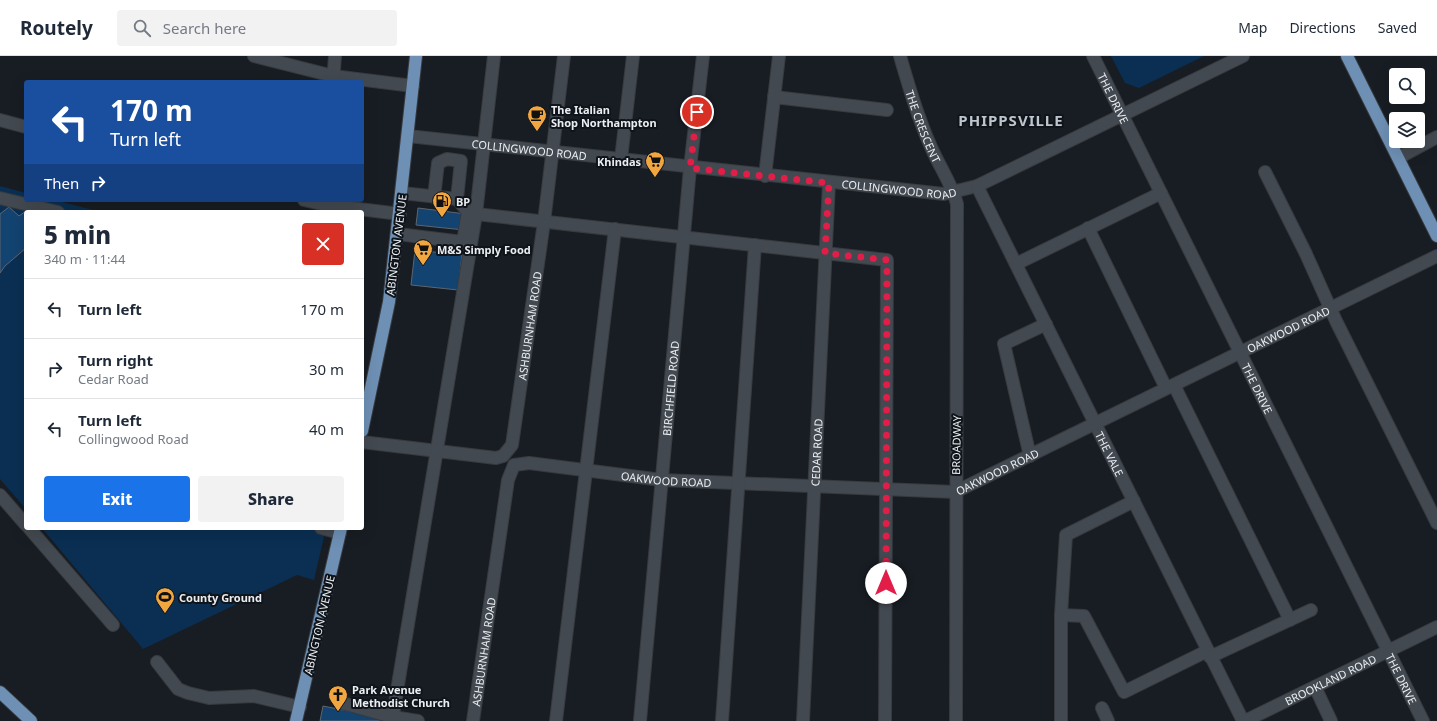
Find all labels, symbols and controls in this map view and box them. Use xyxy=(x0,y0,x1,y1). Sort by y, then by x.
search box xyxy=(117,10,397,46)
text: Routely xyxy=(20,15,93,41)
icon: search xyxy=(131,17,153,39)
text: Search here xyxy=(163,18,246,38)
text: Map xyxy=(1238,18,1267,37)
text: Directions xyxy=(1289,18,1356,37)
text: Saved xyxy=(1378,18,1417,37)
map controls xyxy=(1389,68,1425,148)
button: search xyxy=(1389,68,1425,104)
street label: THE DRIVE xyxy=(1095,70,1133,126)
street label: THE CRESCENT xyxy=(903,88,945,165)
text: 170 m xyxy=(110,91,193,129)
pin xyxy=(680,95,714,129)
icon: left xyxy=(44,96,96,148)
icon: arrive xyxy=(686,101,708,123)
place label: The Italian Shop Northampton xyxy=(551,102,657,130)
cafe icon: The Italian Shop Northampton xyxy=(526,104,548,132)
district label: PHIPPSVILLE xyxy=(958,110,1064,130)
button: layers xyxy=(1389,112,1425,148)
text: Turn left xyxy=(110,127,181,151)
street label: COLLINGWOOD ROAD xyxy=(471,135,588,163)
supermarket icon: Khindas xyxy=(644,150,666,178)
place label: Khindas xyxy=(597,154,641,169)
icon: right xyxy=(87,172,109,194)
text: Then xyxy=(44,173,79,193)
street label: COLLINGWOOD ROAD xyxy=(841,175,958,202)
fuel station icon: BP xyxy=(431,190,453,218)
street label: ABINGTON AVENUE xyxy=(382,194,410,296)
place label: BP xyxy=(456,194,470,209)
text: 5 min xyxy=(44,218,111,251)
button: close xyxy=(302,223,344,265)
supermarket icon: M&S Simply Food xyxy=(412,238,434,266)
place label: M&S Simply Food xyxy=(437,242,531,257)
text: 340 m · 11:44 xyxy=(44,250,125,268)
street label: ASHBURNHAM ROAD xyxy=(514,270,544,381)
icon: left xyxy=(44,298,66,320)
text: Turn left xyxy=(78,299,142,319)
text: 170 m xyxy=(300,299,344,319)
street label: OAKWOOD ROAD xyxy=(1244,302,1332,356)
street label: BIRCHFIELD ROAD xyxy=(658,340,682,437)
text: Turn right xyxy=(78,350,153,370)
icon: right xyxy=(44,358,66,380)
text: 30 m xyxy=(309,359,344,379)
street label: THE DRIVE xyxy=(1239,361,1277,416)
text: Cedar Road xyxy=(78,370,149,388)
text: Turn left xyxy=(78,410,142,430)
street label: BROADWAY xyxy=(948,414,964,475)
icon: left xyxy=(44,418,66,440)
street label: CEDAR ROAD xyxy=(807,418,825,487)
text: 40 m xyxy=(309,419,344,439)
street label: THE VALE xyxy=(1093,429,1128,479)
text: Collingwood Road xyxy=(78,430,189,448)
street label: OAKWOOD ROAD xyxy=(953,445,1041,498)
street label: OAKWOOD ROAD xyxy=(620,467,712,490)
button: Exit xyxy=(44,476,190,522)
button: Share xyxy=(198,476,344,522)
position arrow xyxy=(865,562,907,604)
street label: ABINGTON AVENUE xyxy=(300,574,338,676)
sports icon: County Ground xyxy=(154,586,176,614)
place label: County Ground xyxy=(179,590,262,605)
street label: ASHBURNHAM ROAD xyxy=(468,596,498,707)
street label: BROOKLAND ROAD xyxy=(1282,650,1379,708)
street label: THE DRIVE xyxy=(1383,651,1421,706)
place label: Park Avenue Methodist Church xyxy=(352,682,450,710)
church icon: Park Avenue Methodist Church xyxy=(327,684,349,712)

